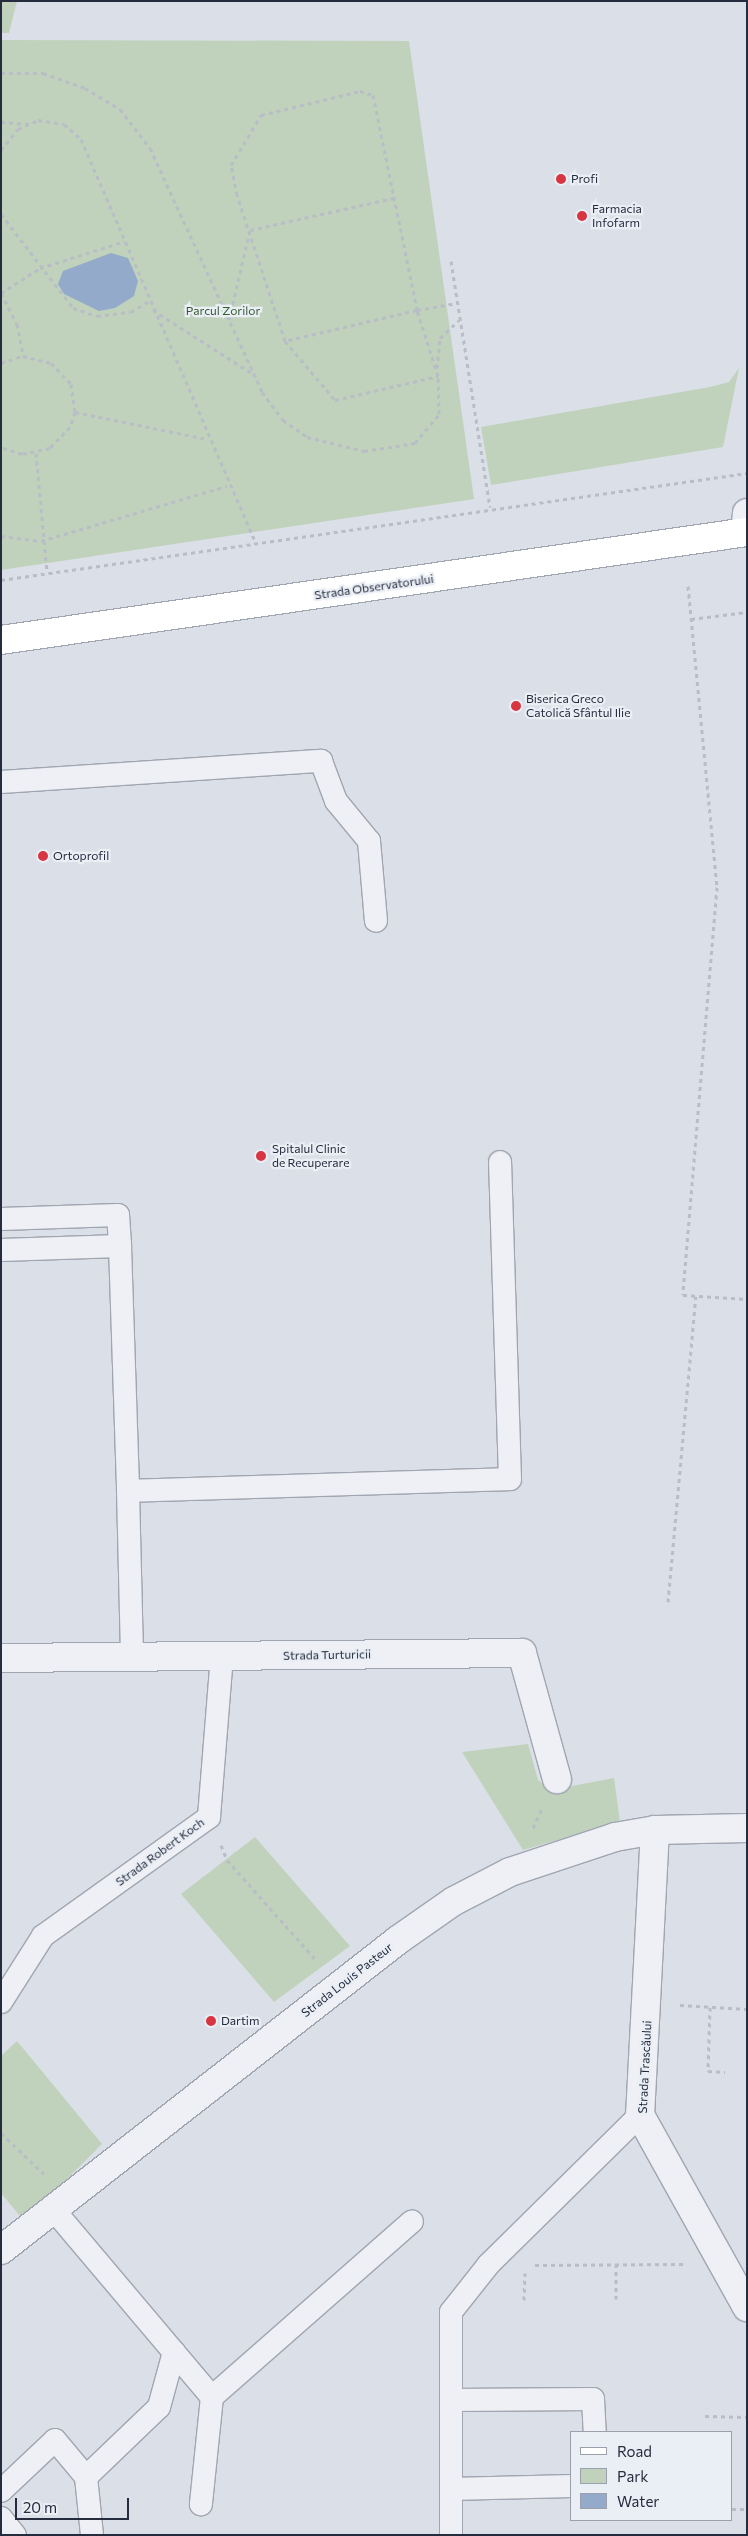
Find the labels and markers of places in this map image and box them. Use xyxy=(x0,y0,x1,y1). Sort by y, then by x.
place label: Profi xyxy=(571,172,598,186)
marker: Profi xyxy=(555,173,567,185)
place label: Farmacia Infofarm xyxy=(592,202,642,230)
marker: Farmacia Infofarm xyxy=(576,210,588,222)
place label: Biserica Greco Catolică Sfântul Ilie xyxy=(526,692,631,720)
marker: Biserica Greco Catolică Sfântul Ilie xyxy=(510,700,522,712)
place label: Ortoprofil xyxy=(53,849,109,863)
marker: Ortoprofil xyxy=(37,850,49,862)
place label: Spitalul Clinic de Recuperare xyxy=(272,1142,349,1170)
marker: Spitalul Clinic de Recuperare xyxy=(254,1149,268,1163)
place label: Dartim xyxy=(221,2014,259,2028)
marker: Dartim xyxy=(205,2015,217,2027)

